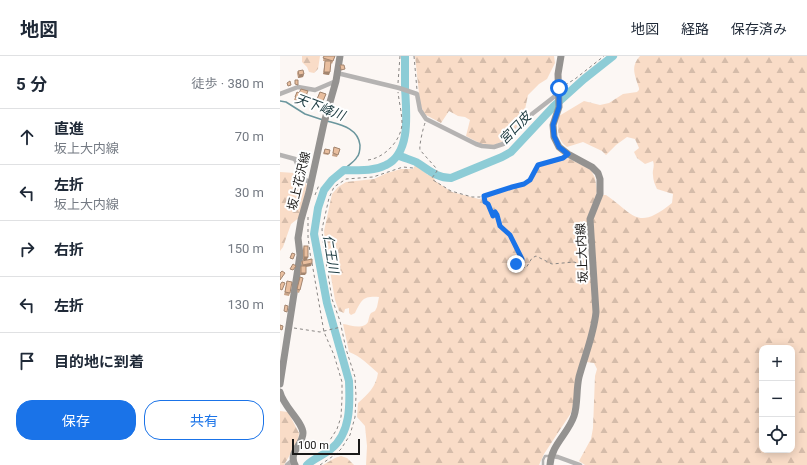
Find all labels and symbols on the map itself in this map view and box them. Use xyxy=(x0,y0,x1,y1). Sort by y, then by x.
route start xyxy=(550,79,568,97)
water label: 天下峰川 xyxy=(293,91,349,124)
water label: 宮口皮 xyxy=(496,107,535,147)
street label: 坂上花沢線 xyxy=(285,150,313,212)
street label: 坂上大内線 xyxy=(573,223,591,283)
water label: 仁王川 xyxy=(321,234,342,276)
route end xyxy=(507,255,525,273)
scale bar xyxy=(292,437,360,456)

